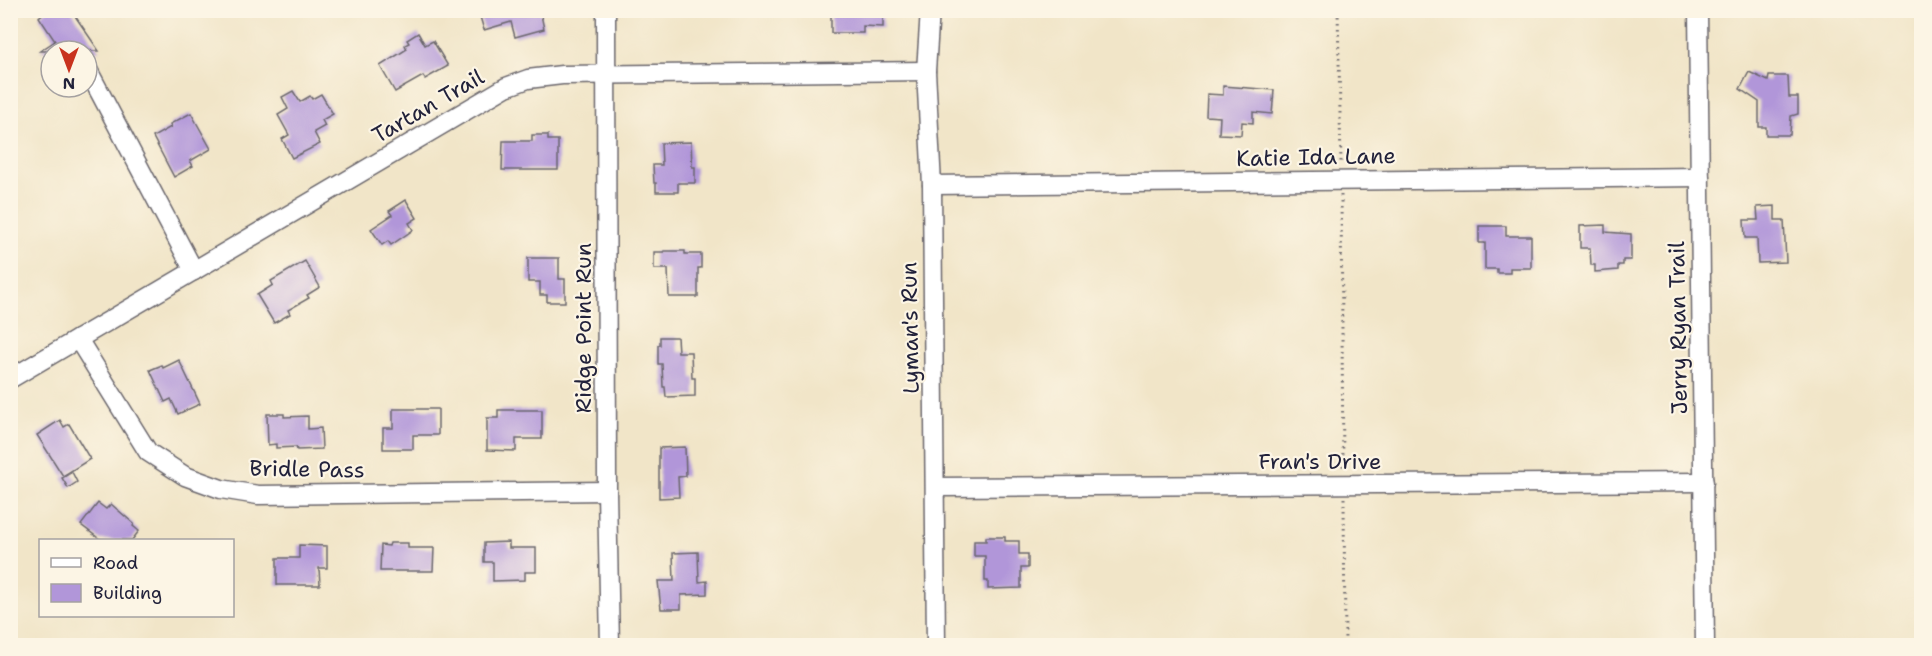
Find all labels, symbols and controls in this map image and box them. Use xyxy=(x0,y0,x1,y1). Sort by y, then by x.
north arrow xyxy=(39,39,99,99)
street label: Tartan Trail xyxy=(367,62,490,150)
text: N xyxy=(63,73,75,94)
street label: Katie Ida Lane xyxy=(1236,141,1396,173)
street label: Jerry Ryan Trail xyxy=(1662,241,1694,415)
street label: Ridge Point Run xyxy=(569,243,598,413)
street label: Lyman's Run xyxy=(894,262,926,394)
street label: Fran's Drive xyxy=(1259,447,1381,476)
street label: Bridle Pass xyxy=(249,453,365,485)
legend xyxy=(39,539,234,617)
text: Road xyxy=(93,551,138,575)
text: Building xyxy=(93,581,162,605)

